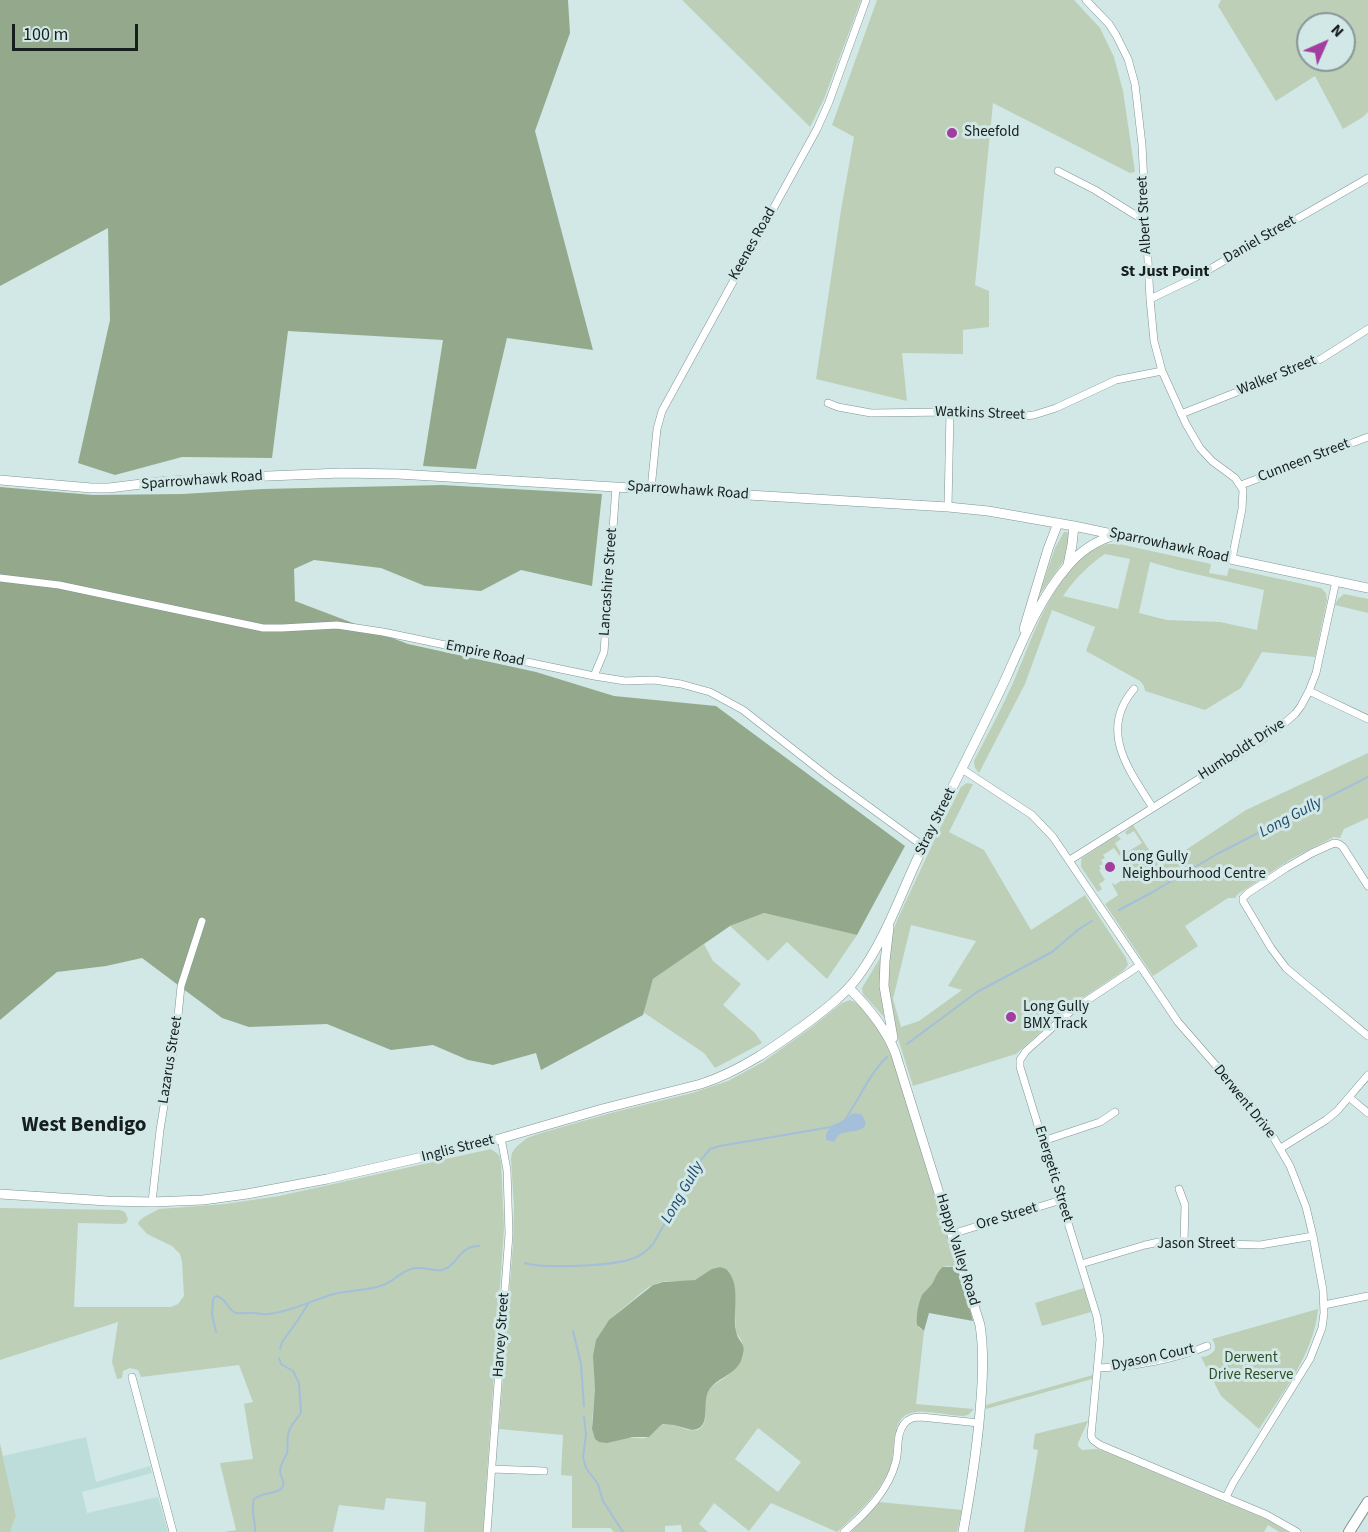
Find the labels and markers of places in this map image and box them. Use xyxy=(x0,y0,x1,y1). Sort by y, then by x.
place label: Sheefold xyxy=(964,124,1020,142)
marker: Sheefold xyxy=(945,126,959,140)
place label: Long Gully Neighbourhood Centre xyxy=(1122,849,1266,884)
marker: Long Gully Neighbourhood Centre xyxy=(1103,860,1117,874)
place label: Long Gully BMX Track xyxy=(1023,999,1089,1034)
marker: Long Gully BMX Track xyxy=(1004,1010,1018,1024)

